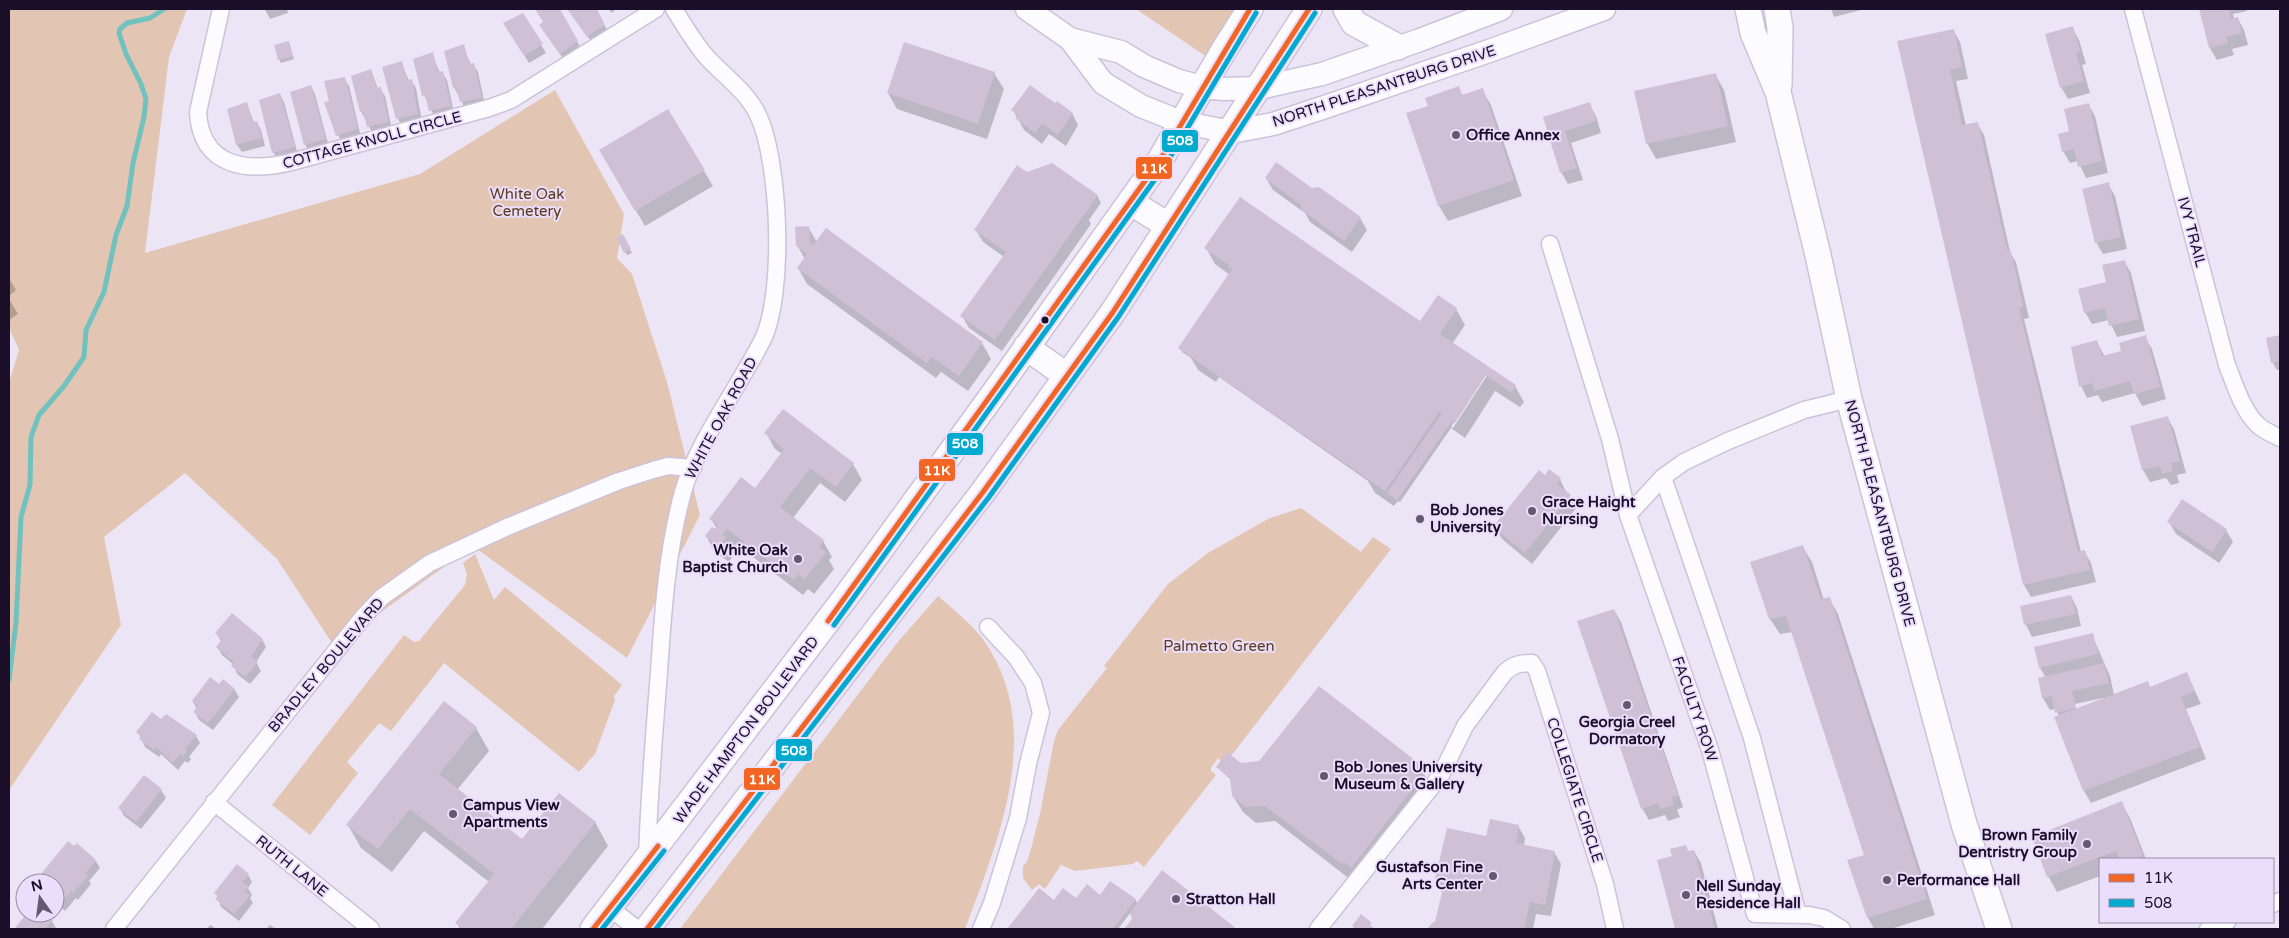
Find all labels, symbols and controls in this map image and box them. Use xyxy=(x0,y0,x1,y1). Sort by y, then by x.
street label: NORTH PLEASANTBURG DRIVE xyxy=(1270,41,1498,131)
street label: COTTAGE KNOLL CIRCLE xyxy=(281,107,463,173)
place label: Office Annex xyxy=(1466,126,1560,144)
line badge: 508 xyxy=(1161,129,1199,153)
marker: Office Annex xyxy=(1450,129,1462,141)
text: 508 xyxy=(1167,132,1193,149)
line badge: 11K xyxy=(1135,156,1173,180)
text: 11K xyxy=(1141,160,1168,177)
park label: White Oak Cemetery xyxy=(490,185,564,220)
street label: IVY TRAIL xyxy=(2174,195,2210,270)
unlabelled marker xyxy=(1040,315,1050,325)
street label: WHITE OAK ROAD xyxy=(681,354,761,482)
street label: NORTH PLEASANTBURG DRIVE xyxy=(1841,398,1919,628)
line badge: 508 xyxy=(946,432,984,456)
text: 508 xyxy=(952,435,978,452)
line badge: 11K xyxy=(918,458,956,482)
text: 11K xyxy=(924,462,951,479)
place label: Grace Haight Nursing xyxy=(1542,493,1636,529)
place label: Bob Jones University xyxy=(1430,501,1504,537)
marker: Grace Haight Nursing xyxy=(1526,505,1538,517)
marker: Bob Jones University xyxy=(1414,513,1426,525)
place label: White Oak Baptist Church xyxy=(682,541,788,577)
marker: White Oak Baptist Church xyxy=(792,553,804,565)
street label: BRADLEY BOULEVARD xyxy=(264,594,388,736)
street label: WADE HAMPTON BOULEVARD xyxy=(670,633,822,827)
park label: Palmetto Green xyxy=(1163,637,1275,655)
street label: FACULTY ROW xyxy=(1669,654,1721,764)
marker: Georgia Creel Dormatory xyxy=(1621,699,1633,711)
place label: Georgia Creel Dormatory xyxy=(1579,713,1675,749)
street label: COLLEGIATE CIRCLE xyxy=(1543,715,1607,865)
line badge: 508 xyxy=(775,738,813,762)
text: 508 xyxy=(781,742,807,759)
place label: Bob Jones University Museum & Gallery xyxy=(1334,758,1482,794)
line badge: 11K xyxy=(743,767,781,791)
marker: Bob Jones University Museum & Gallery xyxy=(1318,770,1330,782)
text: 11K xyxy=(749,771,776,788)
place label: Campus View Apartments xyxy=(463,796,560,832)
marker: Campus View Apartments xyxy=(447,808,459,820)
place label: Brown Family Dentristry Group xyxy=(1958,826,2078,862)
street label: RUTH LANE xyxy=(252,831,332,901)
marker: Brown Family Dentristry Group xyxy=(2081,838,2093,850)
place label: Gustafson Fine Arts Center xyxy=(1376,858,1484,893)
legend xyxy=(2099,858,2274,923)
text: 11K xyxy=(2144,869,2173,887)
marker: Gustafson Fine Arts Center xyxy=(1487,870,1499,882)
place label: Performance Hall xyxy=(1897,871,2020,889)
north arrow xyxy=(15,873,65,923)
marker: Performance Hall xyxy=(1881,874,1893,886)
text: N xyxy=(29,876,44,895)
place label: Nell Sunday Residence Hall xyxy=(1696,877,1801,912)
marker: Nell Sunday Residence Hall xyxy=(1680,889,1692,901)
place label: Stratton Hall xyxy=(1186,890,1275,908)
marker: Stratton Hall xyxy=(1170,893,1182,905)
text: 508 xyxy=(2144,894,2172,912)

